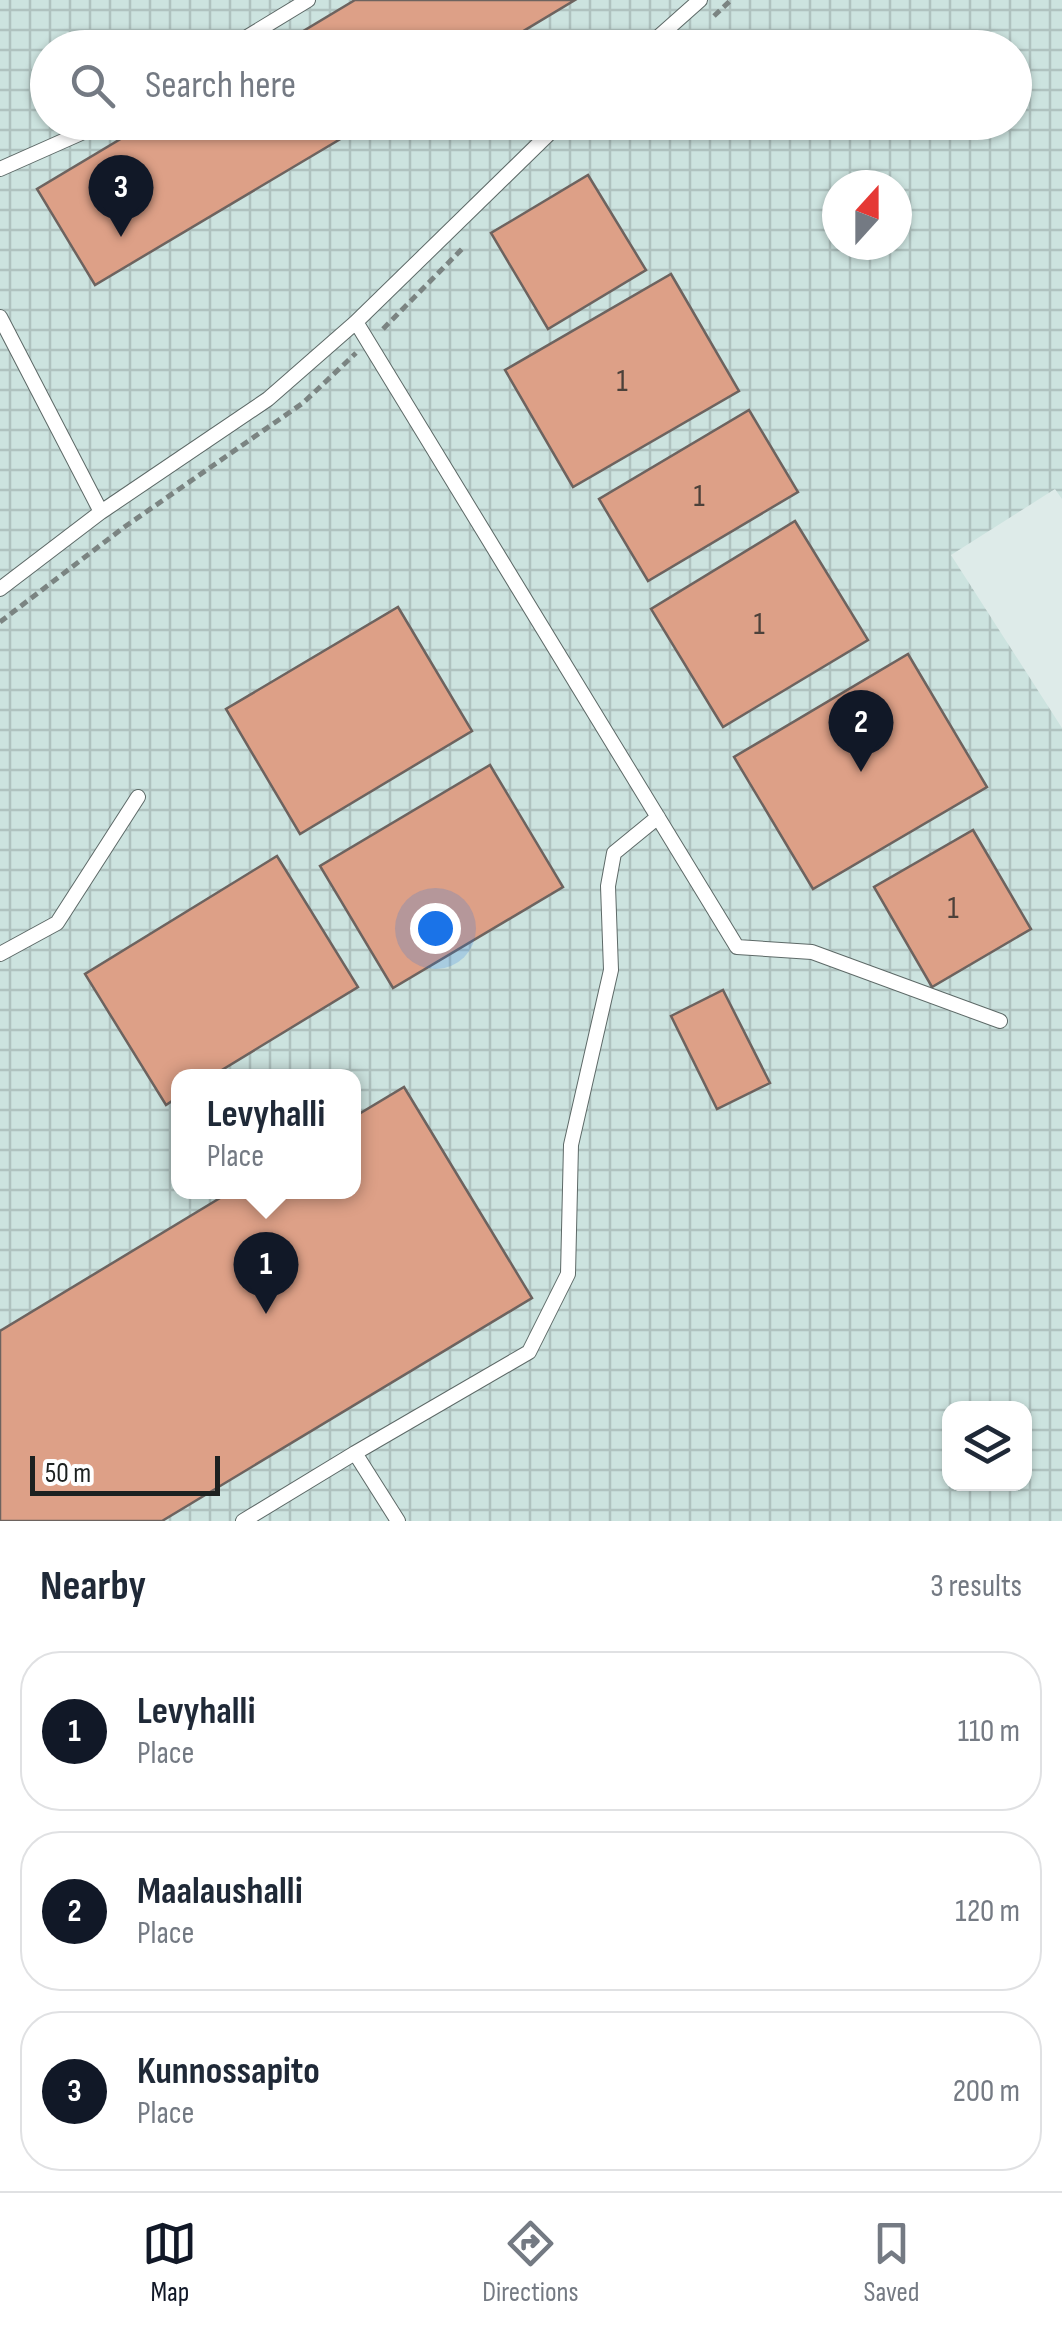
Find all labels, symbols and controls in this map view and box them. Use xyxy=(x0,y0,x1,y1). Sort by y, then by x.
search box xyxy=(30,30,1032,140)
icon: search xyxy=(65,58,120,113)
text: Search here xyxy=(145,63,296,108)
pin: 3 xyxy=(88,154,154,237)
north arrow xyxy=(822,170,912,260)
house number: 1 xyxy=(616,362,628,401)
house number: 1 xyxy=(693,477,705,516)
house number: 1 xyxy=(753,605,765,644)
pin: 2 xyxy=(828,690,894,772)
house number: 1 xyxy=(947,889,959,928)
your location xyxy=(410,903,461,954)
popup xyxy=(171,1069,361,1199)
text: Levyhalli xyxy=(207,1092,325,1137)
text: Place xyxy=(207,1137,264,1176)
pin: 1 xyxy=(234,1232,298,1314)
map controls xyxy=(942,1401,1032,1491)
button: layers xyxy=(942,1401,1032,1491)
scale bar xyxy=(30,1451,220,1496)
text: 50 m xyxy=(45,1457,91,1490)
text: Nearby xyxy=(40,1561,146,1612)
text: 3 results xyxy=(930,1567,1022,1606)
text: Levyhalli xyxy=(137,1689,256,1734)
text: 1 xyxy=(68,1712,81,1751)
text: 110 m xyxy=(958,1712,1020,1751)
text: Place xyxy=(137,1734,194,1773)
text: Maalaushalli xyxy=(137,1869,303,1914)
text: 2 xyxy=(67,1892,82,1931)
text: 120 m xyxy=(955,1892,1020,1931)
text: Place xyxy=(137,1914,194,1953)
text: Kunnossapito xyxy=(137,2049,320,2094)
text: 3 xyxy=(67,2072,82,2111)
text: 200 m xyxy=(953,2072,1020,2111)
text: Place xyxy=(137,2094,194,2133)
tab: Map xyxy=(142,2216,197,2309)
tab: Directions xyxy=(482,2216,579,2309)
tab: Saved xyxy=(863,2216,920,2309)

